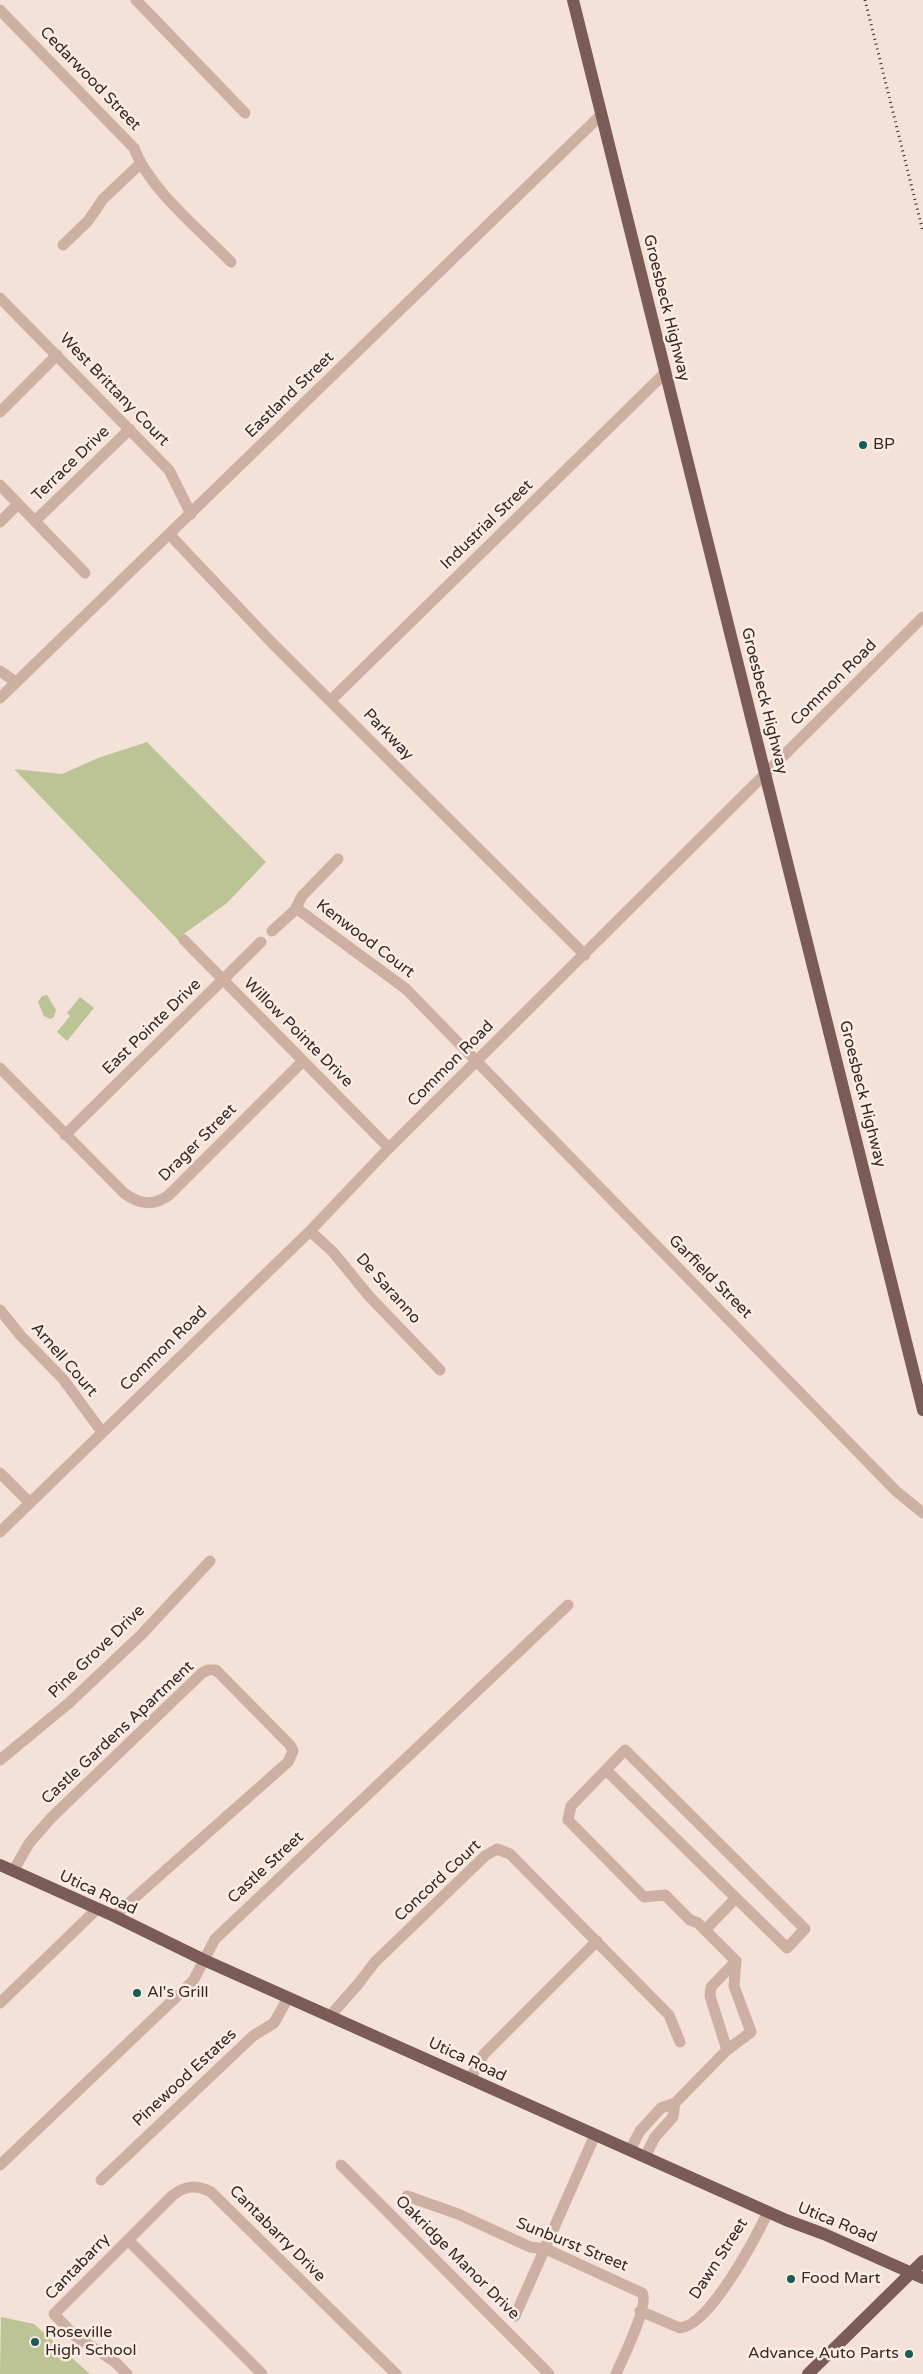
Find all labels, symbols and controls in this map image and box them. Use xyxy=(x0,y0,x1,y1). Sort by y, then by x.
street label: Cedarwood Street xyxy=(35,23,145,135)
street label: Groesbeck Highway xyxy=(638,233,694,383)
street label: West Brittany Court xyxy=(55,330,173,450)
street label: Eastland Street xyxy=(242,348,338,442)
street label: Terrace Drive xyxy=(28,422,114,506)
place label: BP xyxy=(873,435,895,455)
marker: BP xyxy=(857,439,869,451)
street label: Industrial Street xyxy=(437,476,537,574)
street label: Groesbeck Highway xyxy=(736,626,792,776)
street label: Common Road xyxy=(787,636,881,730)
street label: Parkway xyxy=(359,705,417,765)
street label: Kenwood Court xyxy=(312,896,418,982)
street label: Willow Pointe Drive xyxy=(239,974,357,1092)
street label: East Pointe Drive xyxy=(99,975,205,1079)
street label: Common Road xyxy=(404,1017,498,1111)
street label: Groesbeck Highway xyxy=(834,1019,890,1169)
street label: Drager Street xyxy=(155,1100,241,1186)
street label: Garfield Street xyxy=(664,1231,756,1323)
street label: De Saranno xyxy=(351,1250,425,1328)
street label: Common Road xyxy=(116,1303,212,1395)
street label: Arnell Court xyxy=(27,1319,101,1401)
street label: Pine Grove Drive xyxy=(45,1601,149,1703)
street label: Castle Gardens Apartment xyxy=(38,1657,198,1809)
street label: Castle Street xyxy=(224,1828,308,1908)
street label: Concord Court xyxy=(391,1836,485,1926)
street label: Utica Road xyxy=(56,1867,140,1919)
place label: Al's Grill xyxy=(147,1983,208,2003)
marker: Al's Grill xyxy=(131,1987,143,1999)
street label: Pinewood Estates xyxy=(129,2025,241,2131)
street label: Utica Road xyxy=(425,2034,509,2086)
street label: Cantabarry Drive xyxy=(225,2182,329,2286)
street label: Oakridge Manor Drive xyxy=(391,2192,523,2324)
street label: Utica Road xyxy=(794,2198,880,2248)
street label: Sunburst Street xyxy=(513,2214,631,2276)
street label: Dawn Street xyxy=(686,2215,752,2303)
street label: Cantabarry xyxy=(42,2230,114,2304)
place label: Food Mart xyxy=(801,2269,880,2289)
marker: Food Mart xyxy=(785,2273,797,2285)
place label: Roseville High School xyxy=(45,2323,136,2361)
marker: Roseville High School xyxy=(29,2336,41,2348)
place label: Advance Auto Parts xyxy=(748,2344,899,2364)
marker: Advance Auto Parts xyxy=(903,2348,915,2360)

